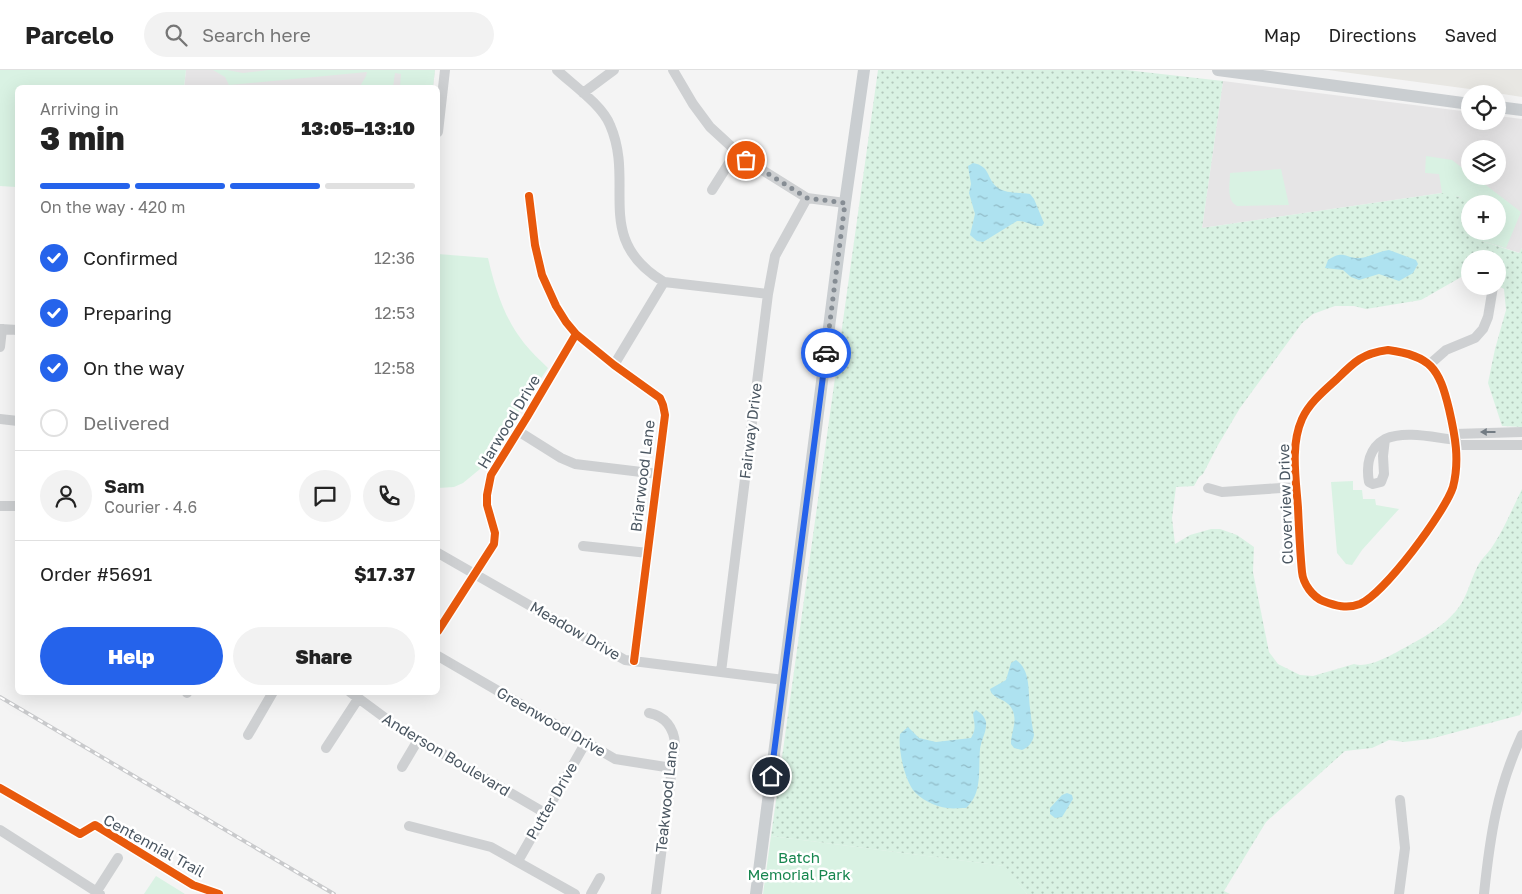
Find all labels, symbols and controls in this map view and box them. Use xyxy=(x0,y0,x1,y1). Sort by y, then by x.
search box xyxy=(144,12,494,57)
text: Parcelo xyxy=(25,20,114,49)
icon: search xyxy=(162,21,190,49)
text: Search here xyxy=(202,23,311,46)
text: Map xyxy=(1264,24,1300,46)
text: Directions xyxy=(1328,24,1416,46)
text: Saved xyxy=(1444,24,1497,46)
map controls xyxy=(1461,85,1506,295)
button: locate xyxy=(1461,85,1506,130)
text: Arriving in xyxy=(40,99,119,119)
text: 13:05–13:10 xyxy=(301,116,415,139)
text: 3 min xyxy=(40,119,125,157)
pin xyxy=(725,139,767,181)
button: layers xyxy=(1461,140,1506,185)
icon: bag xyxy=(732,146,760,174)
button: + xyxy=(1461,195,1506,240)
text: On the way · 420 m xyxy=(40,197,185,217)
icon: check xyxy=(40,244,68,272)
text: Confirmed xyxy=(83,246,178,269)
text: 12:36 xyxy=(374,248,415,268)
button: − xyxy=(1461,250,1506,295)
icon: check xyxy=(40,299,68,327)
text: Preparing xyxy=(83,301,172,324)
text: 12:53 xyxy=(375,303,415,323)
courier xyxy=(801,328,851,378)
icon: car xyxy=(812,339,840,367)
icon: check xyxy=(40,354,68,382)
text: On the way xyxy=(83,356,185,379)
text: 12:58 xyxy=(374,358,415,378)
street label: Harwood Drive xyxy=(473,371,543,472)
street label: Fairway Drive xyxy=(735,382,765,480)
text: Delivered xyxy=(83,411,170,434)
street label: Briarwood Lane xyxy=(626,419,658,533)
one-way arrow xyxy=(1480,428,1496,436)
street label: Cloverview Drive xyxy=(1274,443,1296,565)
button: person xyxy=(40,470,92,522)
button: chat xyxy=(299,470,351,522)
button: phone xyxy=(363,470,415,522)
text: Sam xyxy=(104,474,144,497)
text: Courier · 4.6 xyxy=(104,497,197,517)
text: Order #5691 xyxy=(40,562,152,585)
text: $17.37 xyxy=(354,562,415,585)
street label: Meadow Drive xyxy=(527,597,624,663)
button: Help xyxy=(40,627,223,685)
button: Share xyxy=(233,627,415,685)
street label: Greenwood Drive xyxy=(494,683,609,760)
street label: Anderson Boulevard xyxy=(380,709,514,799)
street label: Teakwood Lane xyxy=(651,740,681,853)
pin xyxy=(750,755,792,797)
street label: Putter Drive xyxy=(522,758,581,842)
icon: home xyxy=(757,762,785,790)
street label: Centennial Trail xyxy=(101,810,208,881)
park label: Batch Memorial Park xyxy=(747,848,851,883)

